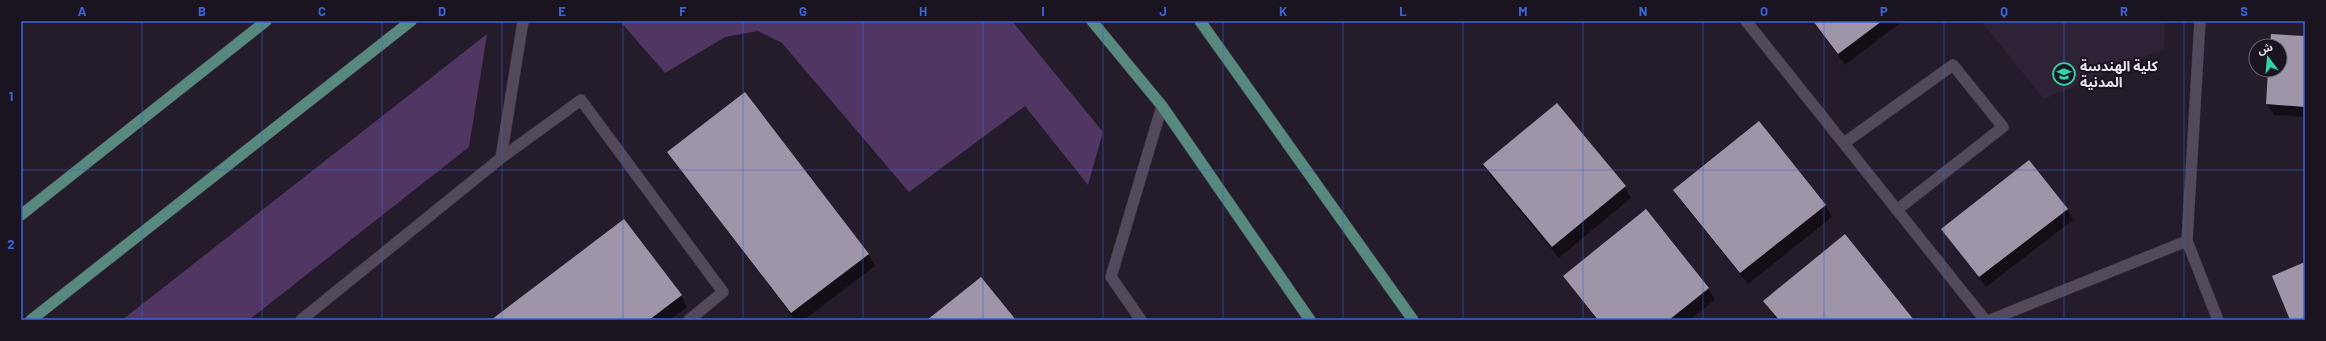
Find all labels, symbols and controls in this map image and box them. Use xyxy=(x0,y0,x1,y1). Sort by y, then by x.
text: A xyxy=(78,3,87,19)
text: B xyxy=(198,3,206,19)
text: C xyxy=(318,3,326,19)
text: D xyxy=(438,3,446,19)
text: E xyxy=(558,3,566,19)
text: F xyxy=(679,3,687,19)
text: G xyxy=(799,3,807,19)
text: H xyxy=(919,3,927,19)
text: I xyxy=(1041,3,1045,19)
text: J xyxy=(1159,3,1167,19)
text: K xyxy=(1279,3,1287,19)
text: L xyxy=(1399,3,1407,19)
text: M xyxy=(1518,3,1528,19)
text: N xyxy=(1639,3,1647,19)
text: O xyxy=(1760,3,1768,19)
text: P xyxy=(1880,3,1888,19)
text: Q xyxy=(2000,3,2008,19)
text: R xyxy=(2120,3,2128,19)
text: S xyxy=(2240,3,2248,19)
north arrow xyxy=(2248,38,2288,78)
text: ش xyxy=(2256,40,2274,57)
place label: كلية الهندسة المدنية xyxy=(2080,57,2159,90)
school or university icon: كلية الهندسة المدنية xyxy=(2051,61,2077,87)
text: 1 xyxy=(9,88,13,104)
text: 2 xyxy=(7,236,15,252)

